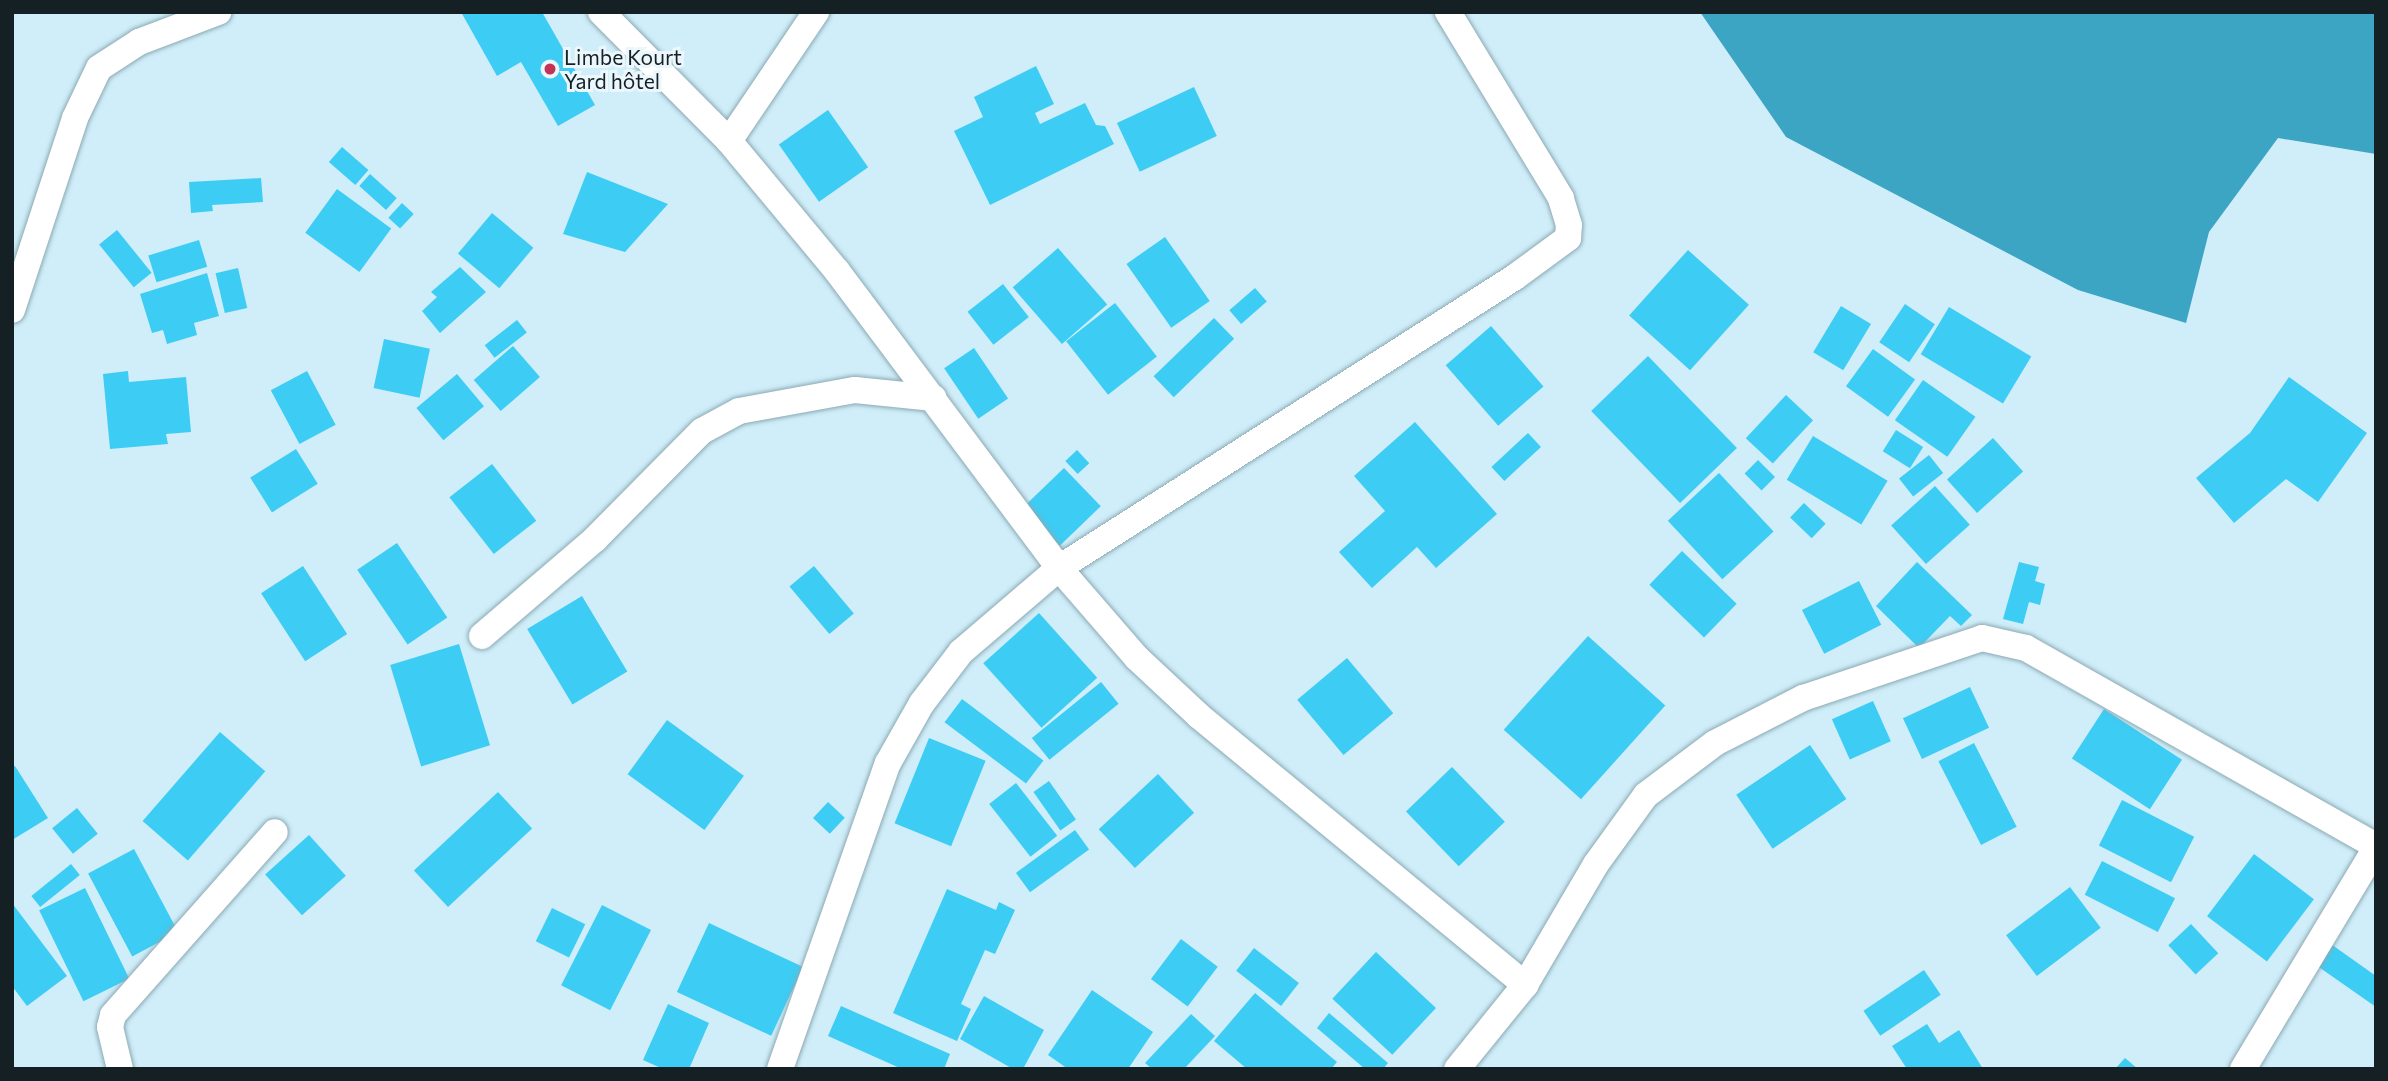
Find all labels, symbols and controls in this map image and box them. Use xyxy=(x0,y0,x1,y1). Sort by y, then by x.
place label: Limbe Kourt Yard hôtel xyxy=(564,44,682,94)
marker: Limbe Kourt Yard hôtel xyxy=(542,61,558,77)

